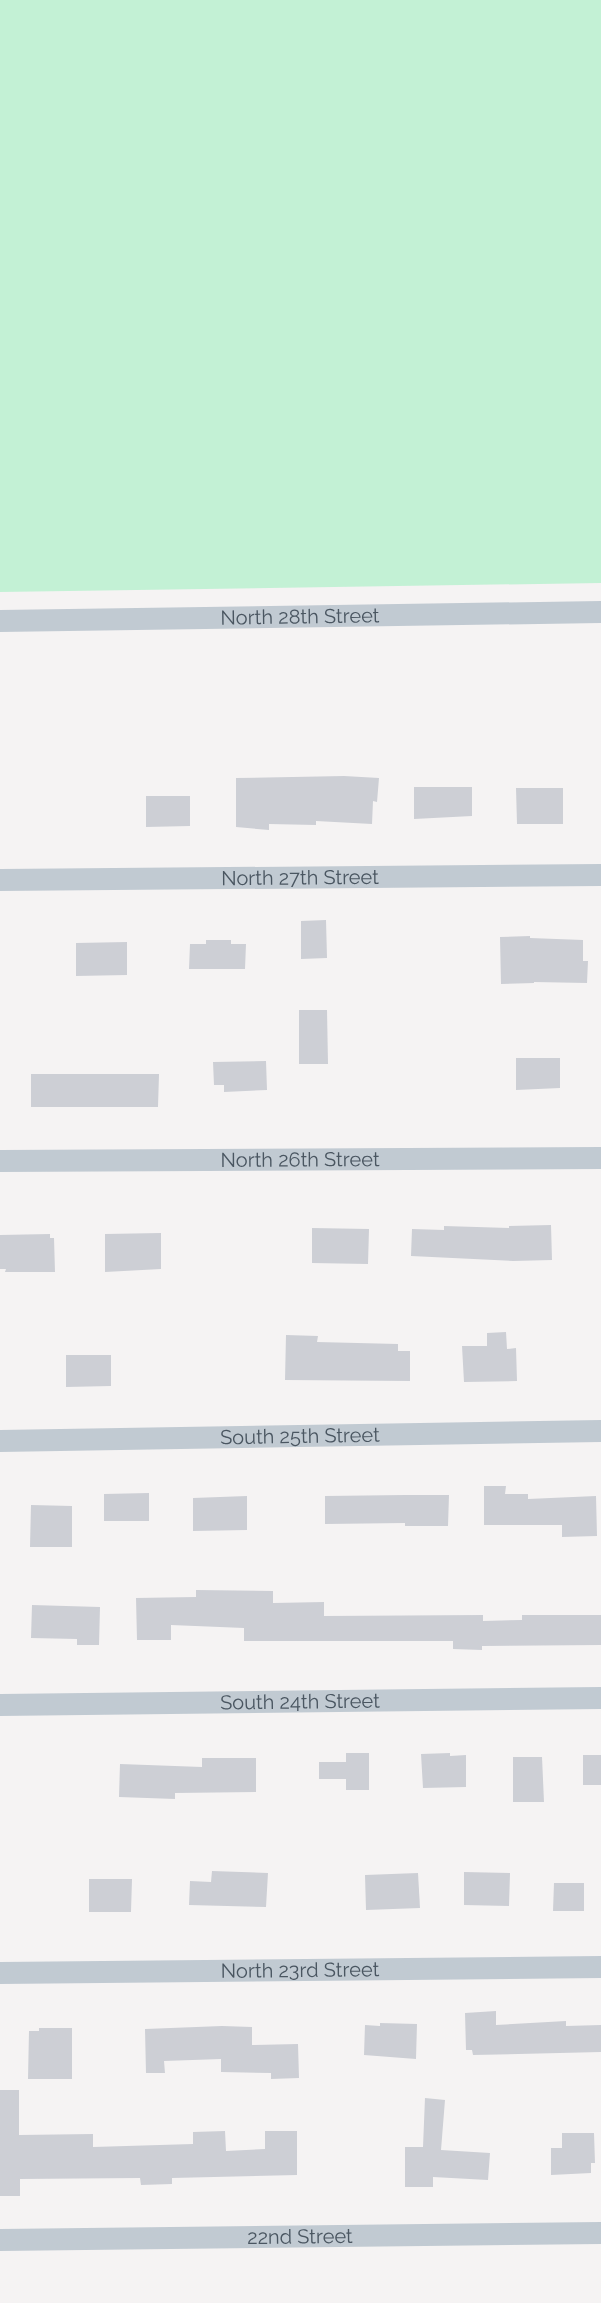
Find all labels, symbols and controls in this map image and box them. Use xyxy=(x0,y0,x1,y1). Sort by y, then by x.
street label: North 28th Street xyxy=(220,603,380,630)
street label: North 27th Street xyxy=(221,865,379,890)
street label: North 26th Street xyxy=(220,1147,380,1172)
street label: South 25th Street xyxy=(220,1423,380,1449)
street label: South 24th Street xyxy=(220,1689,380,1714)
street label: North 23rd Street xyxy=(221,1957,380,1983)
street label: 22nd Street xyxy=(247,2224,353,2249)

